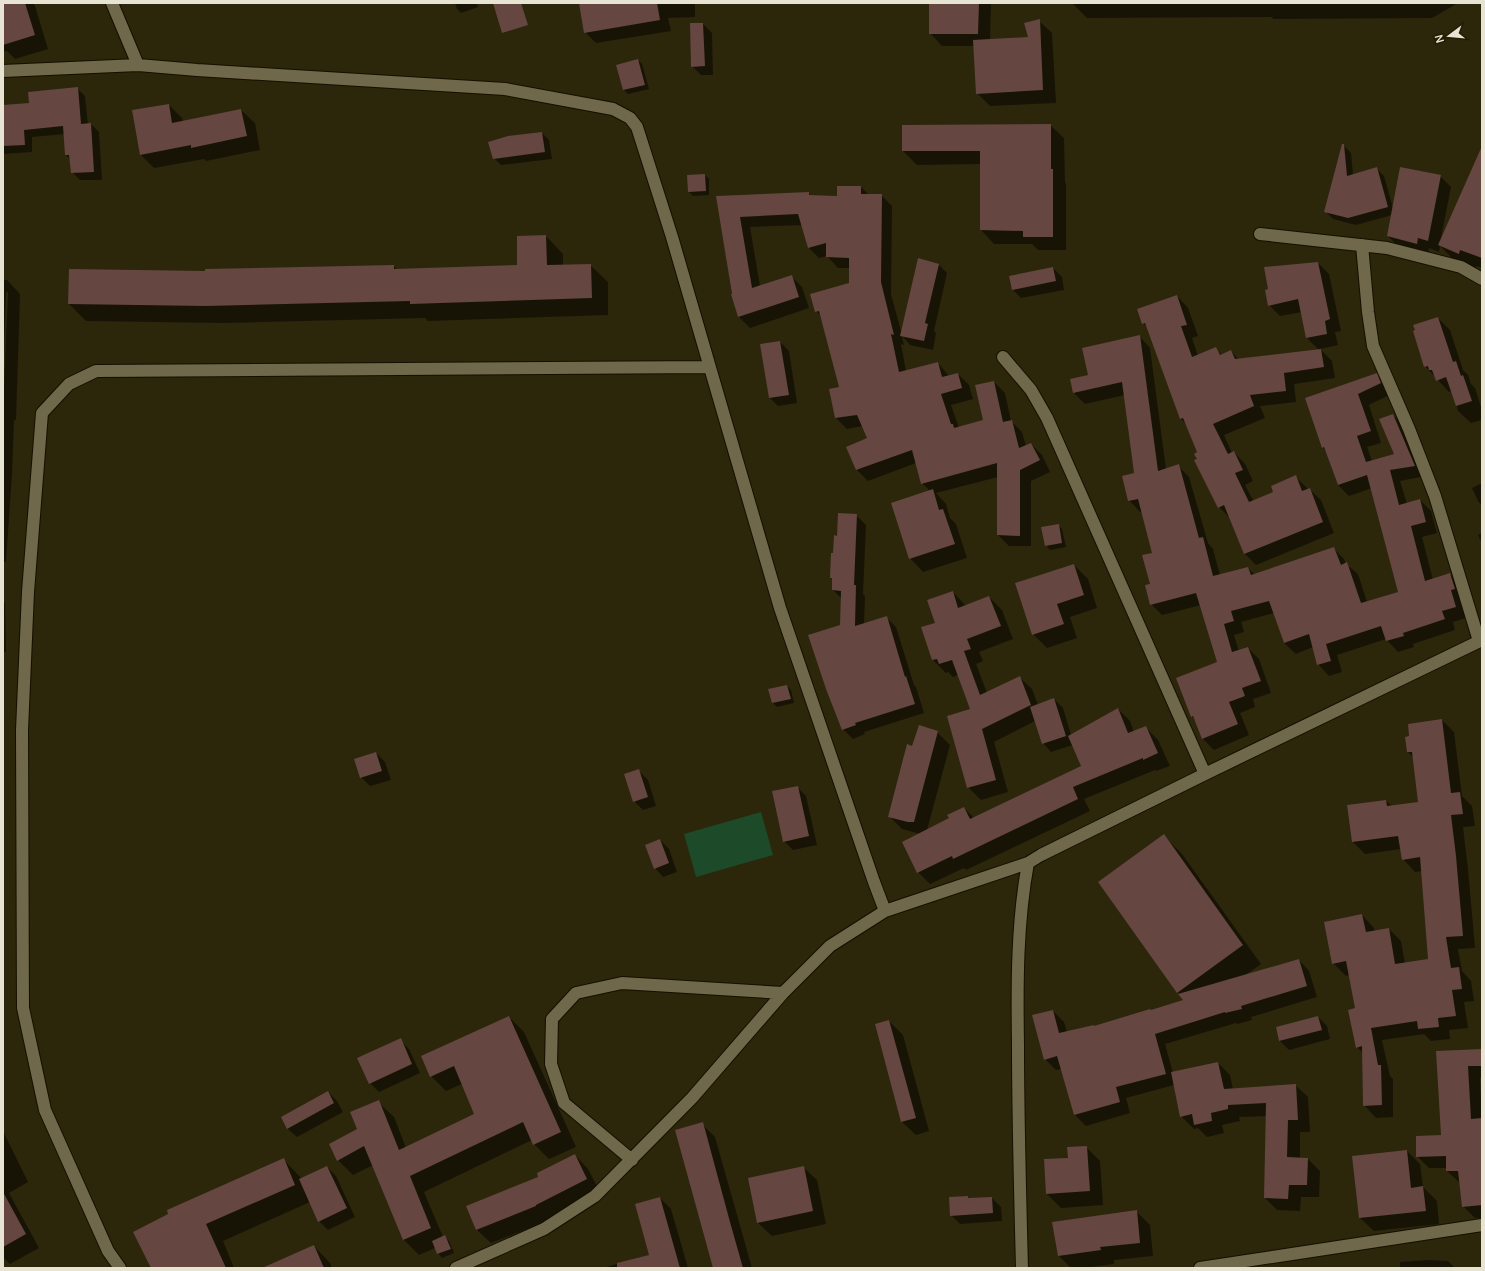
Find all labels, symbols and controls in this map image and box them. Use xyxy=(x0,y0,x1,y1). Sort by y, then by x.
north arrow xyxy=(1429,16,1469,56)
text: N xyxy=(1431,33,1447,45)

